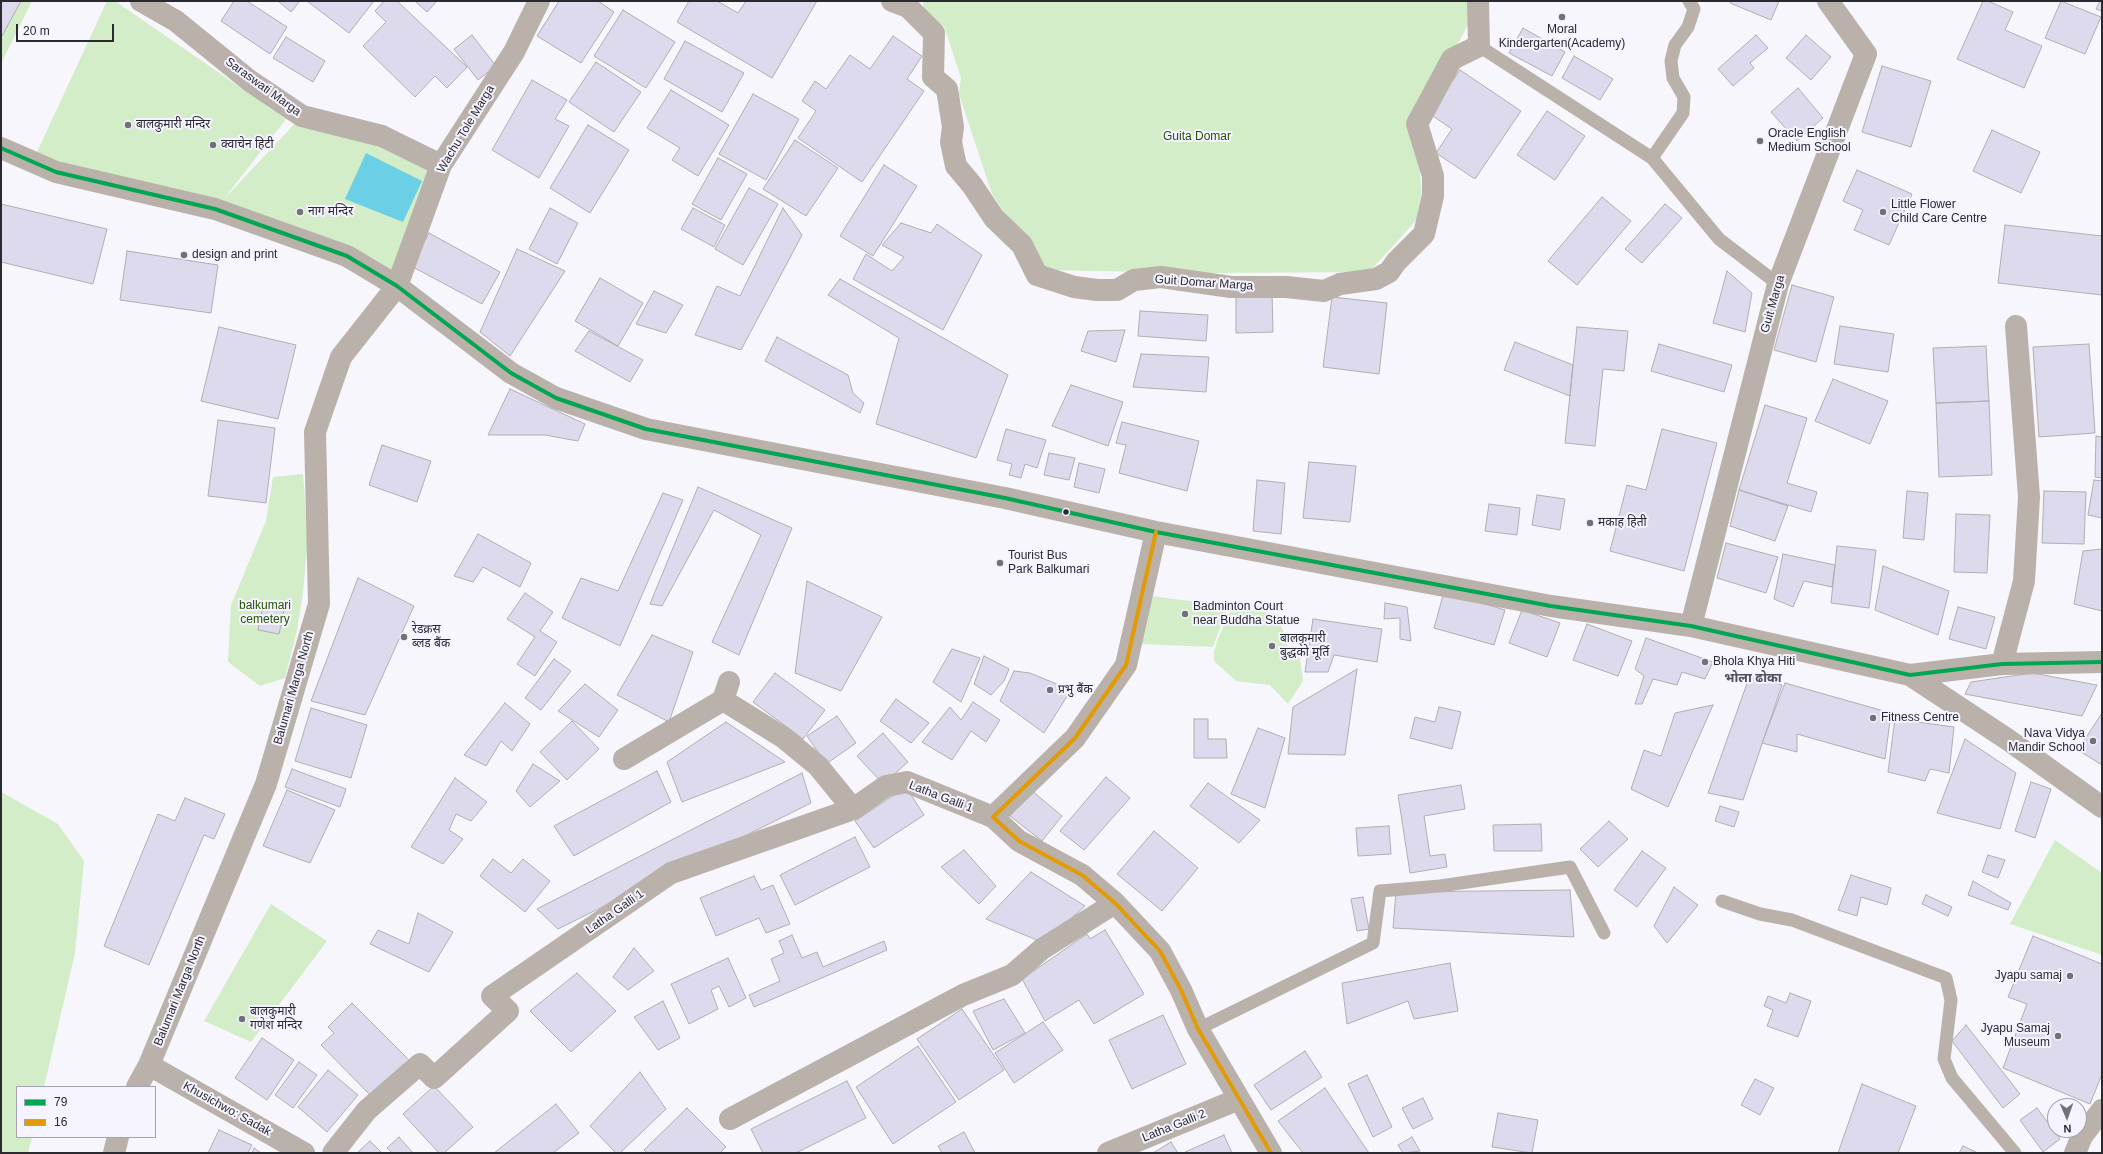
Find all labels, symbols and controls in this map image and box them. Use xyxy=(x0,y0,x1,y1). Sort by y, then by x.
marker: Moral Kindergarten(Academy) xyxy=(1557,12,1567,22)
scale bar xyxy=(18,16,116,42)
place label: Moral Kindergarten(Academy) xyxy=(1499,23,1625,51)
text: 20 m xyxy=(23,24,50,38)
street label: Saraswati Marga xyxy=(222,55,304,119)
street label: Wachu Tole Marga xyxy=(434,83,498,175)
place label: बालकुमारी मन्दिर xyxy=(136,118,210,132)
marker: बालकुमारी मन्दिर xyxy=(123,120,133,130)
place label: Oracle English Medium School xyxy=(1768,127,1851,155)
park label: Guita Domar xyxy=(1163,130,1231,144)
marker: Oracle English Medium School xyxy=(1755,136,1765,146)
place label: क्वाचेन हिटी xyxy=(221,138,274,152)
marker: क्वाचेन हिटी xyxy=(208,140,218,150)
place label: Little Flower Child Care Centre xyxy=(1891,198,1987,226)
place label: नाग मन्दिर xyxy=(308,205,353,219)
marker: नाग मन्दिर xyxy=(295,207,305,217)
marker: Little Flower Child Care Centre xyxy=(1878,207,1888,217)
place label: design and print xyxy=(192,248,277,262)
marker: design and print xyxy=(179,250,189,260)
street label: Guit Domar Marga xyxy=(1154,272,1254,294)
street label: Guit Marga xyxy=(1758,273,1788,335)
unlabelled marker xyxy=(1061,507,1071,517)
place label: मकाह हिती xyxy=(1598,516,1647,530)
marker: मकाह हिती xyxy=(1585,518,1595,528)
place label: Tourist Bus Park Balkumari xyxy=(1008,549,1089,577)
marker: Tourist Bus Park Balkumari xyxy=(995,558,1005,568)
park label: balkumari cemetery xyxy=(239,599,291,627)
place label: Badminton Court near Buddha Statue xyxy=(1193,600,1300,628)
marker: Badminton Court near Buddha Statue xyxy=(1180,609,1190,619)
place label: रेडक्रस ब्लड बैंक xyxy=(412,623,450,651)
street label: Balumari Marga North xyxy=(271,630,317,746)
marker: रेडक्रस ब्लड बैंक xyxy=(399,632,409,642)
place label: बालकुमारी बुद्धको मूर्ति xyxy=(1280,632,1329,660)
marker: बालकुमारी बुद्धको मूर्ति xyxy=(1267,641,1277,651)
place label: Bhola Khya Hiti xyxy=(1713,655,1795,669)
marker: Bhola Khya Hiti xyxy=(1700,657,1710,667)
district label: भोला ढोका xyxy=(1724,670,1782,686)
place label: प्रभु बैंक xyxy=(1058,683,1093,697)
marker: प्रभु बैंक xyxy=(1045,685,1055,695)
place label: Fitness Centre xyxy=(1881,711,1959,725)
marker: Fitness Centre xyxy=(1868,713,1878,723)
place label: Nava Vidya Mandir School xyxy=(2008,727,2085,755)
marker: Nava Vidya Mandir School xyxy=(2088,736,2098,746)
street label: Latha Galli 1 xyxy=(907,778,975,816)
street label: Latha Galli 1 xyxy=(583,887,647,937)
street label: Balumari Marga North xyxy=(151,934,209,1048)
place label: Jyapu samaj xyxy=(1995,969,2062,983)
marker: Jyapu samaj xyxy=(2065,971,2075,981)
place label: बालकुमारी गणेश मन्दिर xyxy=(250,1005,302,1033)
marker: बालकुमारी गणेश मन्दिर xyxy=(237,1014,247,1024)
place label: Jyapu Samaj Museum xyxy=(1981,1022,2050,1050)
marker: Jyapu Samaj Museum xyxy=(2053,1031,2063,1041)
street label: Khusichwo: Sadak xyxy=(180,1079,274,1139)
legend xyxy=(16,1086,156,1138)
text: 79 xyxy=(54,1095,67,1109)
north arrow xyxy=(2047,1098,2087,1138)
street label: Latha Galli 2 xyxy=(1140,1107,1208,1145)
text: 16 xyxy=(54,1115,67,1129)
text: N xyxy=(2063,1123,2072,1135)

